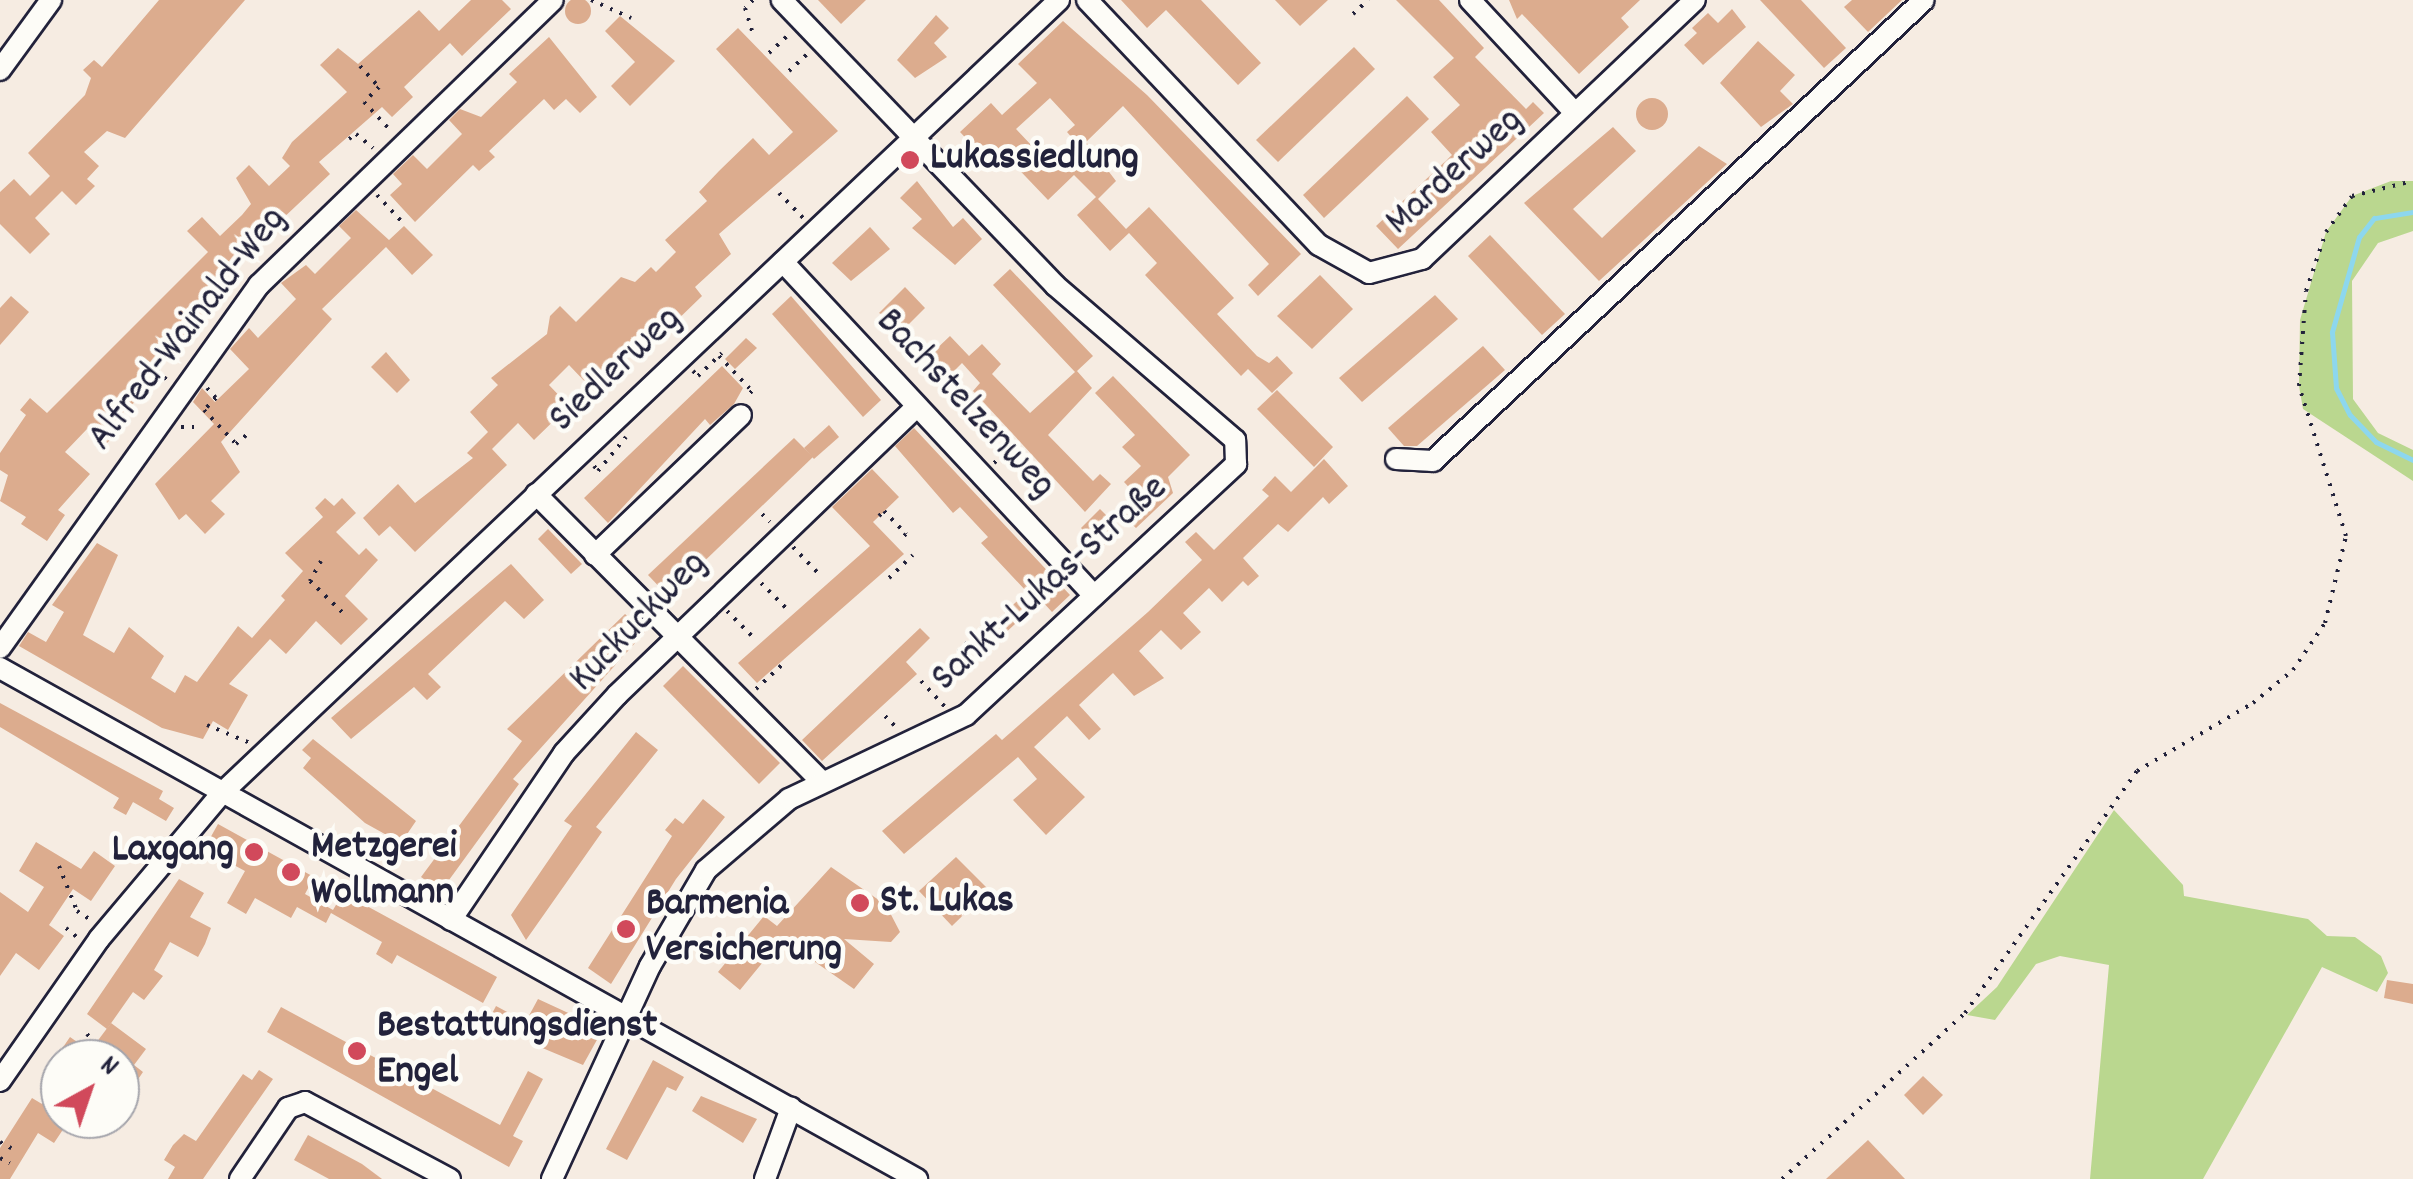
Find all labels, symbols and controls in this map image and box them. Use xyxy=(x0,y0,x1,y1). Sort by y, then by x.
street label: Marderweg xyxy=(1377,99,1535,247)
place label: Lukassiedlung xyxy=(930,136,1139,184)
marker: Lukassiedlung xyxy=(899,149,921,171)
street label: Alfred-Wainald-Weg xyxy=(79,198,299,462)
street label: Siedlerweg xyxy=(541,297,693,445)
street label: Bachstelzenweg xyxy=(864,300,1064,510)
street label: Sankt-Lukas-Straße xyxy=(923,466,1179,704)
street label: Kuckuckweg xyxy=(561,542,719,704)
place label: Metzgerei Wollmann xyxy=(311,825,457,919)
place label: Laxgang xyxy=(112,828,234,876)
marker: Laxgang xyxy=(243,841,265,863)
marker: Metzgerei Wollmann xyxy=(280,861,302,883)
place label: St. Lukas xyxy=(880,879,1014,927)
place label: Barmenia Versicherung xyxy=(646,882,842,976)
marker: St. Lukas xyxy=(849,892,871,914)
marker: Barmenia Versicherung xyxy=(615,918,637,940)
place label: Bestattungsdienst Engel xyxy=(377,1004,657,1098)
north arrow xyxy=(40,1039,140,1139)
marker: Bestattungsdienst Engel xyxy=(346,1040,368,1062)
text: N xyxy=(90,1048,126,1087)

